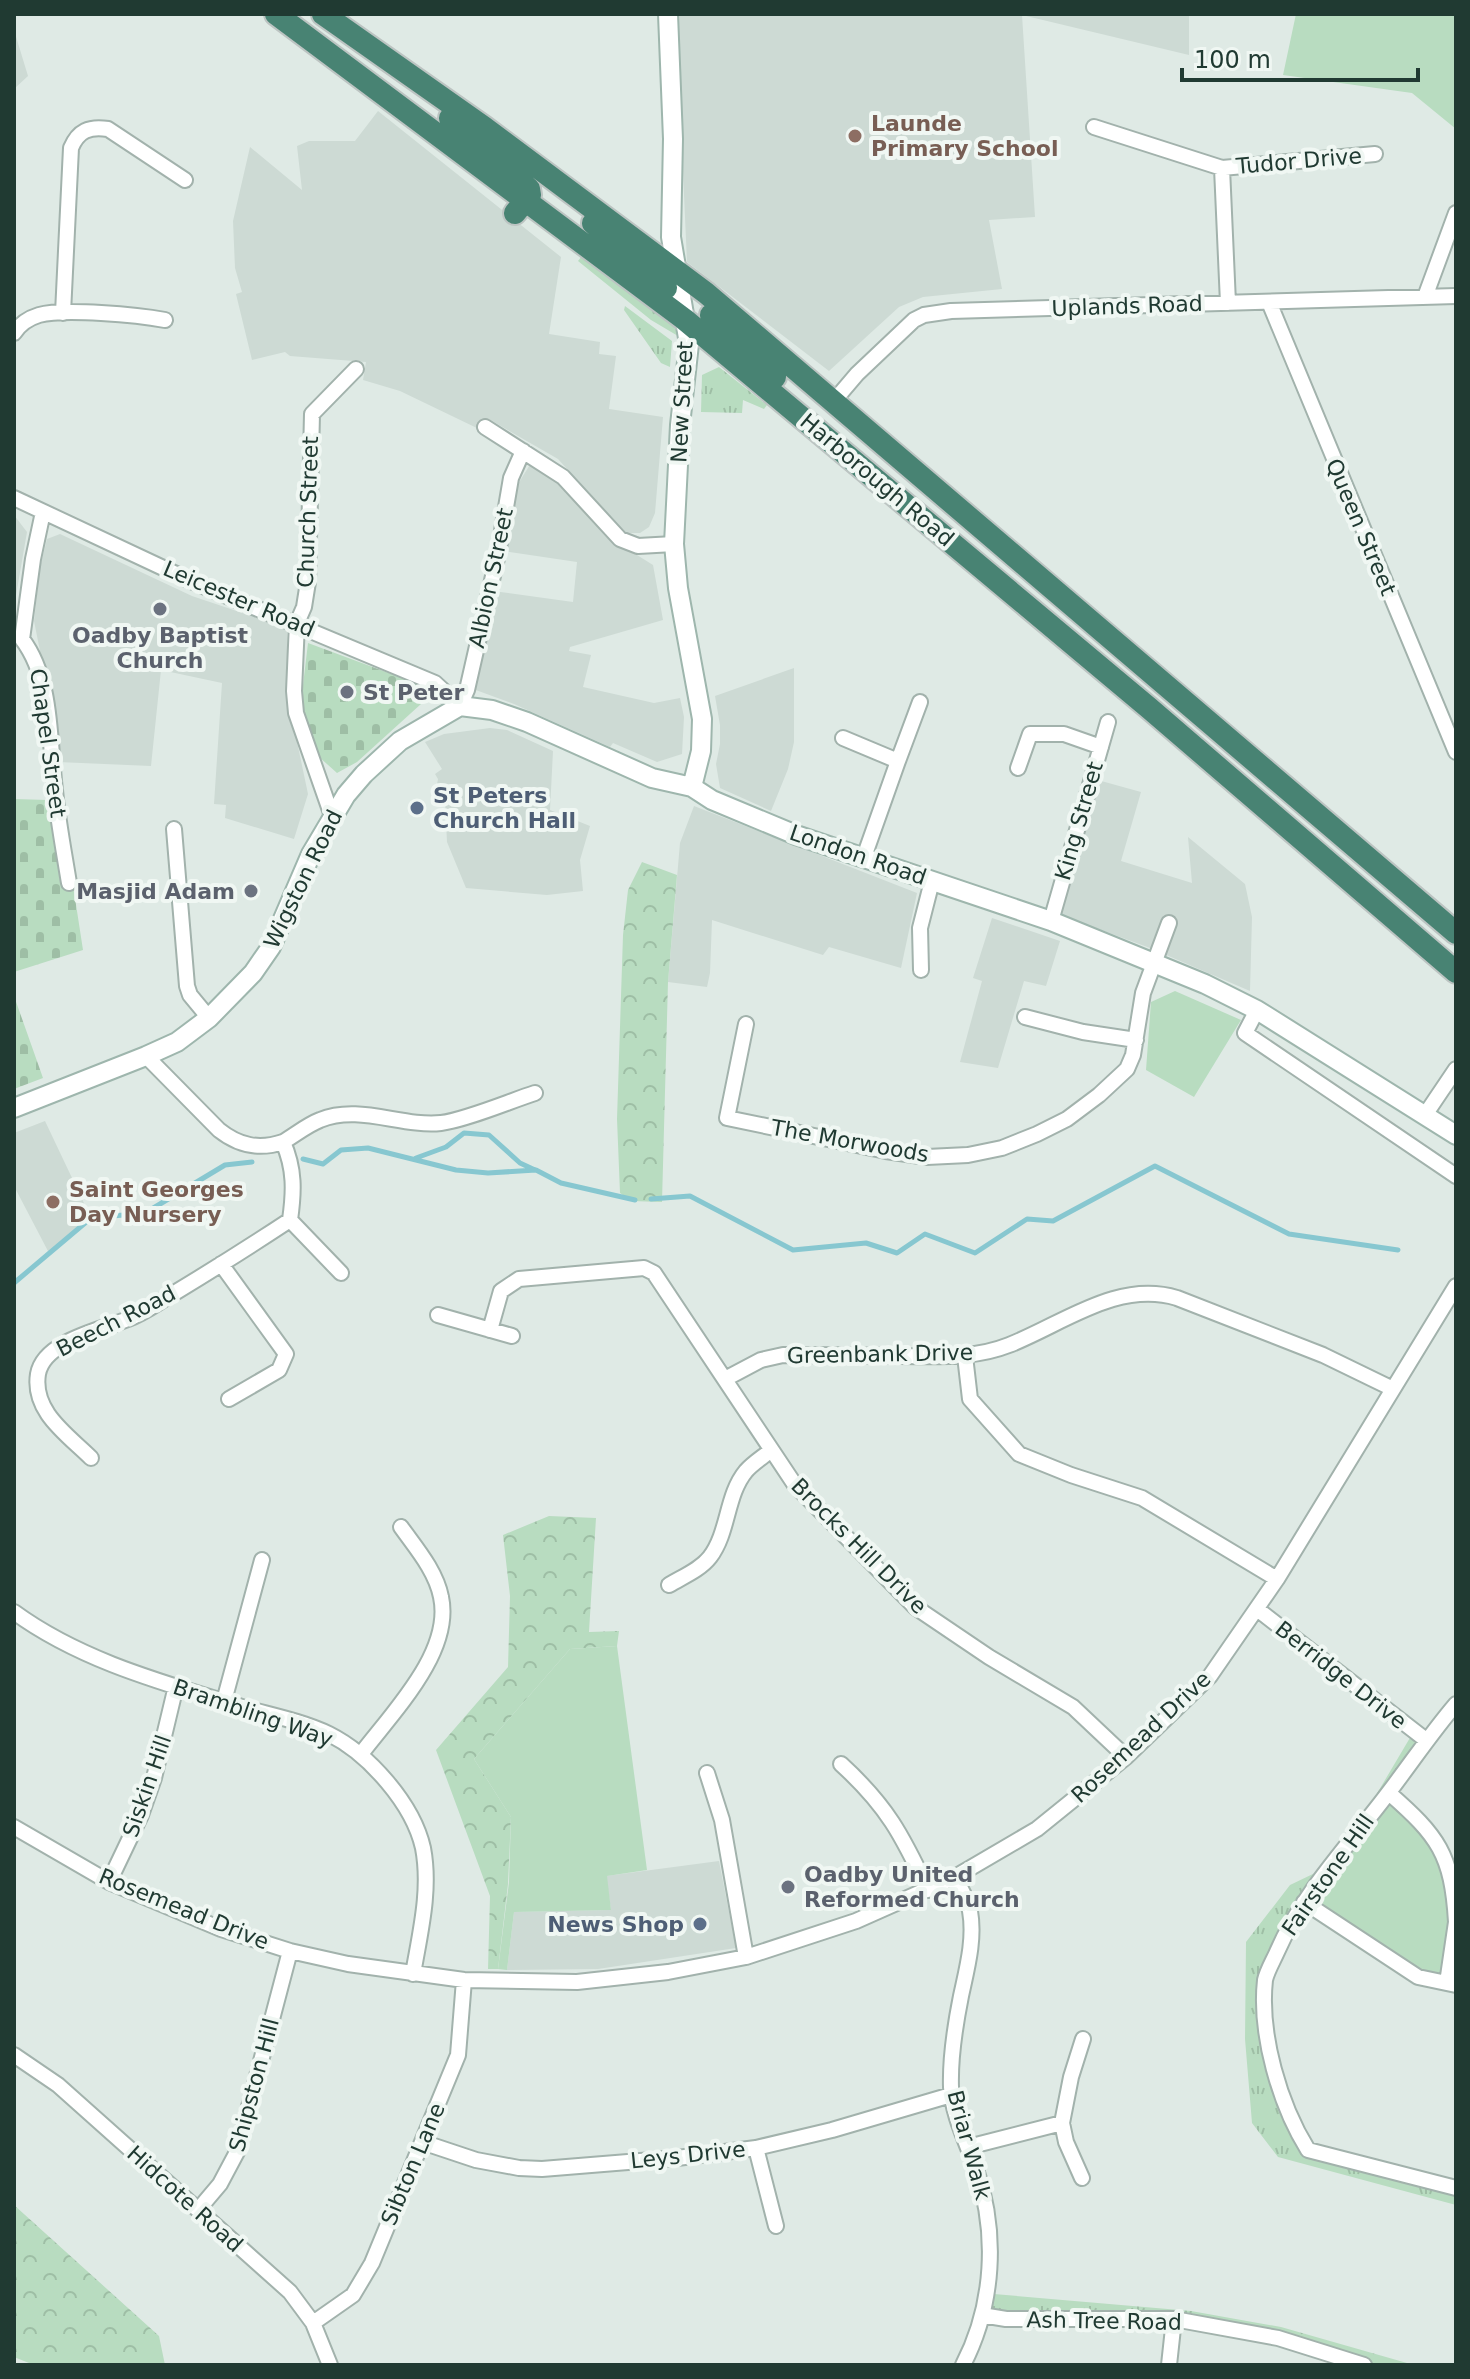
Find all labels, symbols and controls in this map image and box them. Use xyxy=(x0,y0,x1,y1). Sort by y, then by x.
scale bar xyxy=(1182,32,1418,82)
text: 100 m xyxy=(1194,46,1271,74)
place label: Launde Primary School xyxy=(871,111,1058,161)
marker: Launde Primary School xyxy=(846,127,864,145)
street label: Tudor Drive xyxy=(1234,143,1363,179)
street label: Uplands Road xyxy=(1051,291,1203,321)
street label: New Street xyxy=(666,340,698,463)
street label: Harborough Road xyxy=(795,409,959,551)
street label: Church Street xyxy=(293,435,323,588)
street label: Queen Street xyxy=(1321,455,1401,599)
street label: Albion Street xyxy=(464,505,518,650)
street label: Leicester Road xyxy=(160,556,318,642)
marker: Oadby Baptist Church xyxy=(151,600,169,618)
place label: Oadby Baptist Church xyxy=(72,623,249,673)
street label: Chapel Street xyxy=(25,667,71,819)
place label: St Peter xyxy=(363,680,465,705)
marker: St Peter xyxy=(338,683,356,701)
street label: King Street xyxy=(1050,758,1108,883)
place label: St Peters Church Hall xyxy=(433,783,576,833)
marker: St Peters Church Hall xyxy=(408,799,426,817)
street label: Wigston Road xyxy=(259,806,347,952)
street label: London Road xyxy=(786,820,930,890)
place label: Masjid Adam xyxy=(76,879,235,904)
marker: Masjid Adam xyxy=(242,882,260,900)
street label: The Morwoods xyxy=(768,1115,931,1167)
place label: Saint Georges Day Nursery xyxy=(69,1177,244,1227)
marker: Saint Georges Day Nursery xyxy=(44,1193,62,1211)
street label: Beech Road xyxy=(52,1280,180,1362)
street label: Greenbank Drive xyxy=(787,1340,973,1368)
street label: Brocks Hill Drive xyxy=(786,1473,932,1619)
street label: Berridge Drive xyxy=(1270,1616,1412,1734)
street label: Rosemead Drive xyxy=(1066,1666,1216,1808)
street label: Brambling Way xyxy=(170,1674,336,1752)
street label: Siskin Hill xyxy=(118,1732,176,1840)
street label: Fairstone Hill xyxy=(1277,1810,1379,1940)
place label: Oadby United Reformed Church xyxy=(804,1862,1020,1912)
street label: Rosemead Drive xyxy=(95,1864,273,1954)
marker: Oadby United Reformed Church xyxy=(779,1878,797,1896)
place label: News Shop xyxy=(547,1912,684,1937)
marker: News Shop xyxy=(691,1915,709,1933)
street label: Shipston Hill xyxy=(224,2015,284,2155)
street label: Briar Walk xyxy=(942,2087,996,2203)
street label: Sibton Lane xyxy=(376,2099,450,2229)
street label: Leys Drive xyxy=(629,2137,747,2173)
street label: Hidcote Road xyxy=(122,2141,248,2257)
street label: Ash Tree Road xyxy=(1026,2307,1182,2335)

